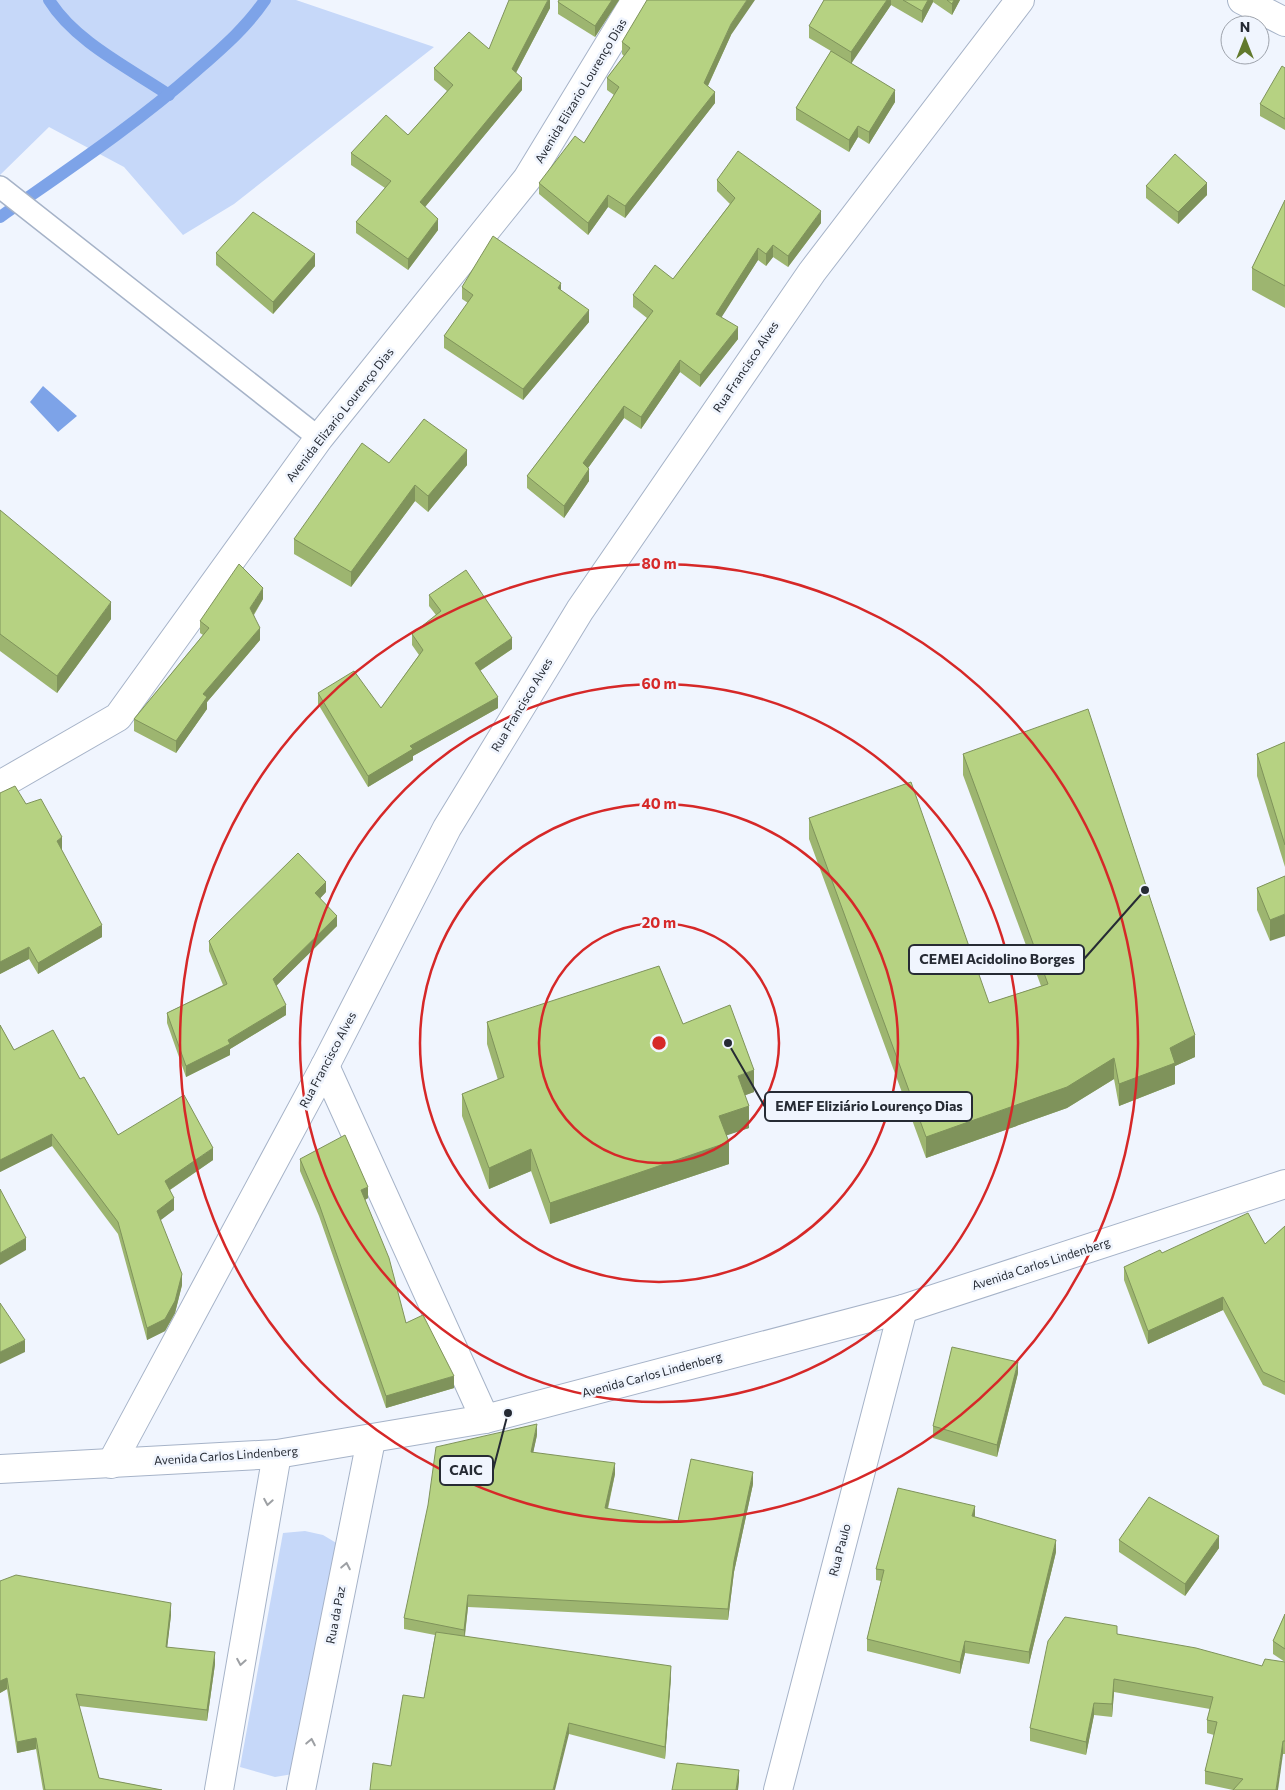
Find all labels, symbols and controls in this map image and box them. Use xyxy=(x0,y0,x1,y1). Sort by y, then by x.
north arrow xyxy=(1220,15,1270,65)
street label: Avenida Elizario Lourenço Dias xyxy=(531,16,629,165)
text: N xyxy=(1240,18,1250,35)
street label: Rua Francisco Alves xyxy=(710,318,781,415)
street label: Avenida Elizario Lourenço Dias xyxy=(283,345,396,484)
text: 80 m xyxy=(641,554,677,572)
street label: Rua Francisco Alves xyxy=(488,655,555,754)
text: 60 m xyxy=(641,674,677,692)
text: 40 m xyxy=(641,794,677,812)
text: 20 m xyxy=(642,913,676,931)
callout: CEMEI Acidolino Borges xyxy=(909,945,1084,974)
text: CEMEI Acidolino Borges xyxy=(919,950,1075,967)
street label: Rua Francisco Alves xyxy=(296,1009,358,1110)
centre of rings xyxy=(650,1034,668,1052)
callout: EMEF Eliziário Lourenço Dias xyxy=(765,1092,972,1121)
text: EMEF Eliziário Lourenço Dias xyxy=(775,1097,963,1114)
street label: Avenida Carlos Lindenberg xyxy=(970,1234,1112,1292)
street label: Avenida Carlos Lindenberg xyxy=(580,1348,724,1399)
street label: Avenida Carlos Lindenberg xyxy=(153,1443,299,1467)
callout: CAIC xyxy=(440,1456,493,1485)
text: CAIC xyxy=(449,1461,483,1478)
one-way arrow xyxy=(264,1497,274,1506)
street label: Rua Paulo xyxy=(825,1522,853,1578)
one-way arrow xyxy=(341,1561,351,1570)
street label: Rua da Paz xyxy=(323,1585,347,1645)
one-way arrow xyxy=(236,1657,246,1666)
one-way arrow xyxy=(305,1738,316,1747)

